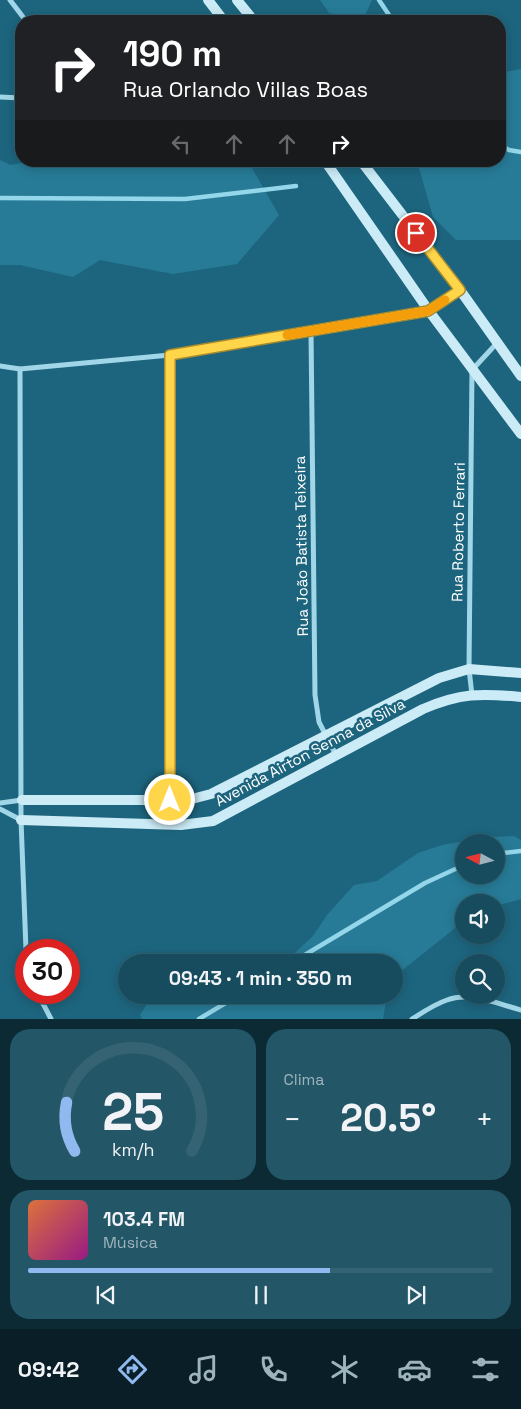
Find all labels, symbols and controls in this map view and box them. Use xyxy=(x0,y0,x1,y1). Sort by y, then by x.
text: 190 m xyxy=(123,32,222,76)
icon: right xyxy=(40,35,105,100)
text: Rua Orlando Villas Boas xyxy=(123,75,368,103)
icon: left xyxy=(167,130,195,158)
icon: ahead xyxy=(220,130,248,158)
icon: ahead xyxy=(273,130,301,158)
icon: right xyxy=(326,130,354,158)
pin xyxy=(395,212,437,254)
icon: arrive xyxy=(402,219,430,247)
street label: Rua João Batista Teixeira xyxy=(290,455,312,636)
street label: Rua Roberto Ferrari xyxy=(447,462,469,602)
street label: Avenida Airton Senna da Silva xyxy=(212,694,409,810)
position arrow xyxy=(143,773,195,825)
north arrow xyxy=(455,834,505,884)
map controls xyxy=(455,834,505,1004)
button: sound xyxy=(455,894,505,944)
speed limit sign: 30 xyxy=(15,939,80,1004)
button: search xyxy=(455,954,505,1004)
text: 09:43 · 1 min · 350 m xyxy=(169,966,352,991)
text: Clima xyxy=(284,1069,325,1090)
text: 25 xyxy=(102,1079,164,1145)
text: 20.5° xyxy=(340,1094,436,1142)
text: − xyxy=(284,1101,301,1137)
text: + xyxy=(476,1101,493,1137)
text: km/h xyxy=(111,1138,154,1161)
text: 103.4 FM xyxy=(103,1207,185,1232)
text: Música xyxy=(103,1232,158,1253)
icon: previous xyxy=(92,1281,120,1309)
icon: pause xyxy=(247,1281,275,1309)
icon: next xyxy=(402,1281,430,1309)
icon: directions xyxy=(115,1352,150,1387)
icon: music xyxy=(186,1352,221,1387)
icon: phone xyxy=(256,1352,291,1387)
icon: climate xyxy=(327,1352,362,1387)
icon: car xyxy=(397,1352,432,1387)
icon: filters xyxy=(468,1352,503,1387)
text: 09:42 xyxy=(18,1355,79,1383)

